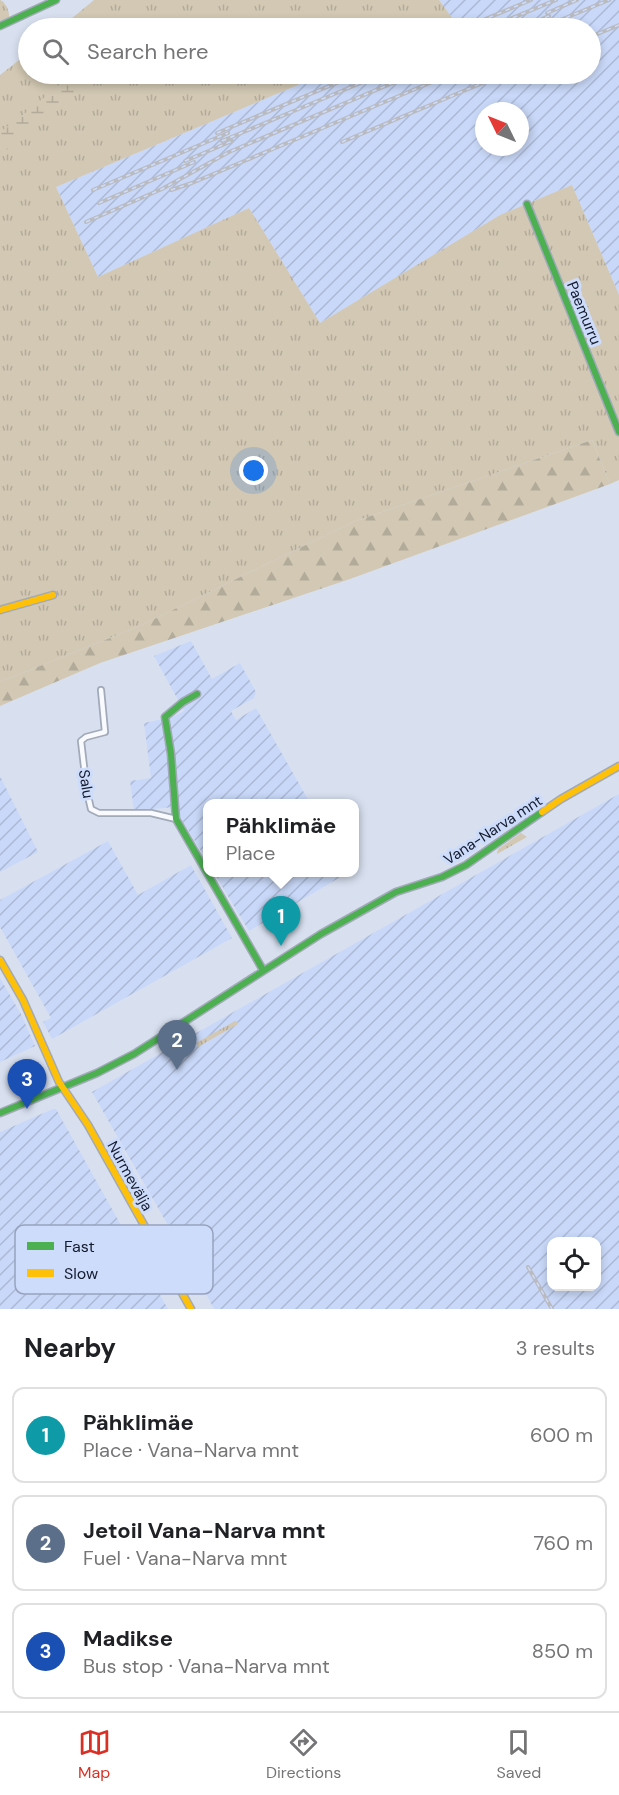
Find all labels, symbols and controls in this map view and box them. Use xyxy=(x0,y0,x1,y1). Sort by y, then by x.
search box xyxy=(18,18,601,84)
icon: search xyxy=(39,35,72,68)
text: Search here xyxy=(87,37,208,66)
north arrow xyxy=(475,102,529,156)
street label: Paemurru xyxy=(562,278,606,348)
your location xyxy=(239,456,268,485)
street label: Salu xyxy=(74,768,98,800)
street label: Vana-Narva mnt xyxy=(440,791,546,869)
popup xyxy=(203,799,359,877)
text: Pähklimäe xyxy=(226,811,336,840)
text: Place xyxy=(226,840,275,866)
pin: 1 xyxy=(262,896,300,946)
pin: 2 xyxy=(158,1020,196,1070)
pin: 3 xyxy=(8,1060,46,1109)
street label: Nurmevälja xyxy=(103,1138,157,1214)
legend xyxy=(15,1225,213,1294)
text: Fast xyxy=(64,1236,95,1257)
map controls xyxy=(547,1237,601,1291)
button: locate xyxy=(547,1237,601,1291)
text: Slow xyxy=(64,1263,98,1284)
text: Nearby xyxy=(24,1331,116,1365)
text: 3 results xyxy=(516,1335,595,1361)
text: Pähklimäe xyxy=(83,1408,194,1437)
text: 1 xyxy=(42,1422,49,1448)
text: 600 m xyxy=(530,1422,593,1448)
text: Place · Vana-Narva mnt xyxy=(83,1437,299,1463)
text: Jetoil Vana-Narva mnt xyxy=(83,1516,325,1545)
text: 2 xyxy=(40,1530,51,1556)
text: 760 m xyxy=(533,1530,593,1556)
text: Fuel · Vana-Narva mnt xyxy=(83,1545,287,1571)
text: Madikse xyxy=(83,1624,173,1653)
text: 3 xyxy=(39,1638,52,1664)
text: 850 m xyxy=(532,1638,593,1664)
text: Bus stop · Vana-Narva mnt xyxy=(83,1653,330,1679)
tab: Map xyxy=(78,1726,111,1783)
tab: Directions xyxy=(266,1726,341,1783)
tab: Saved xyxy=(497,1726,541,1783)

